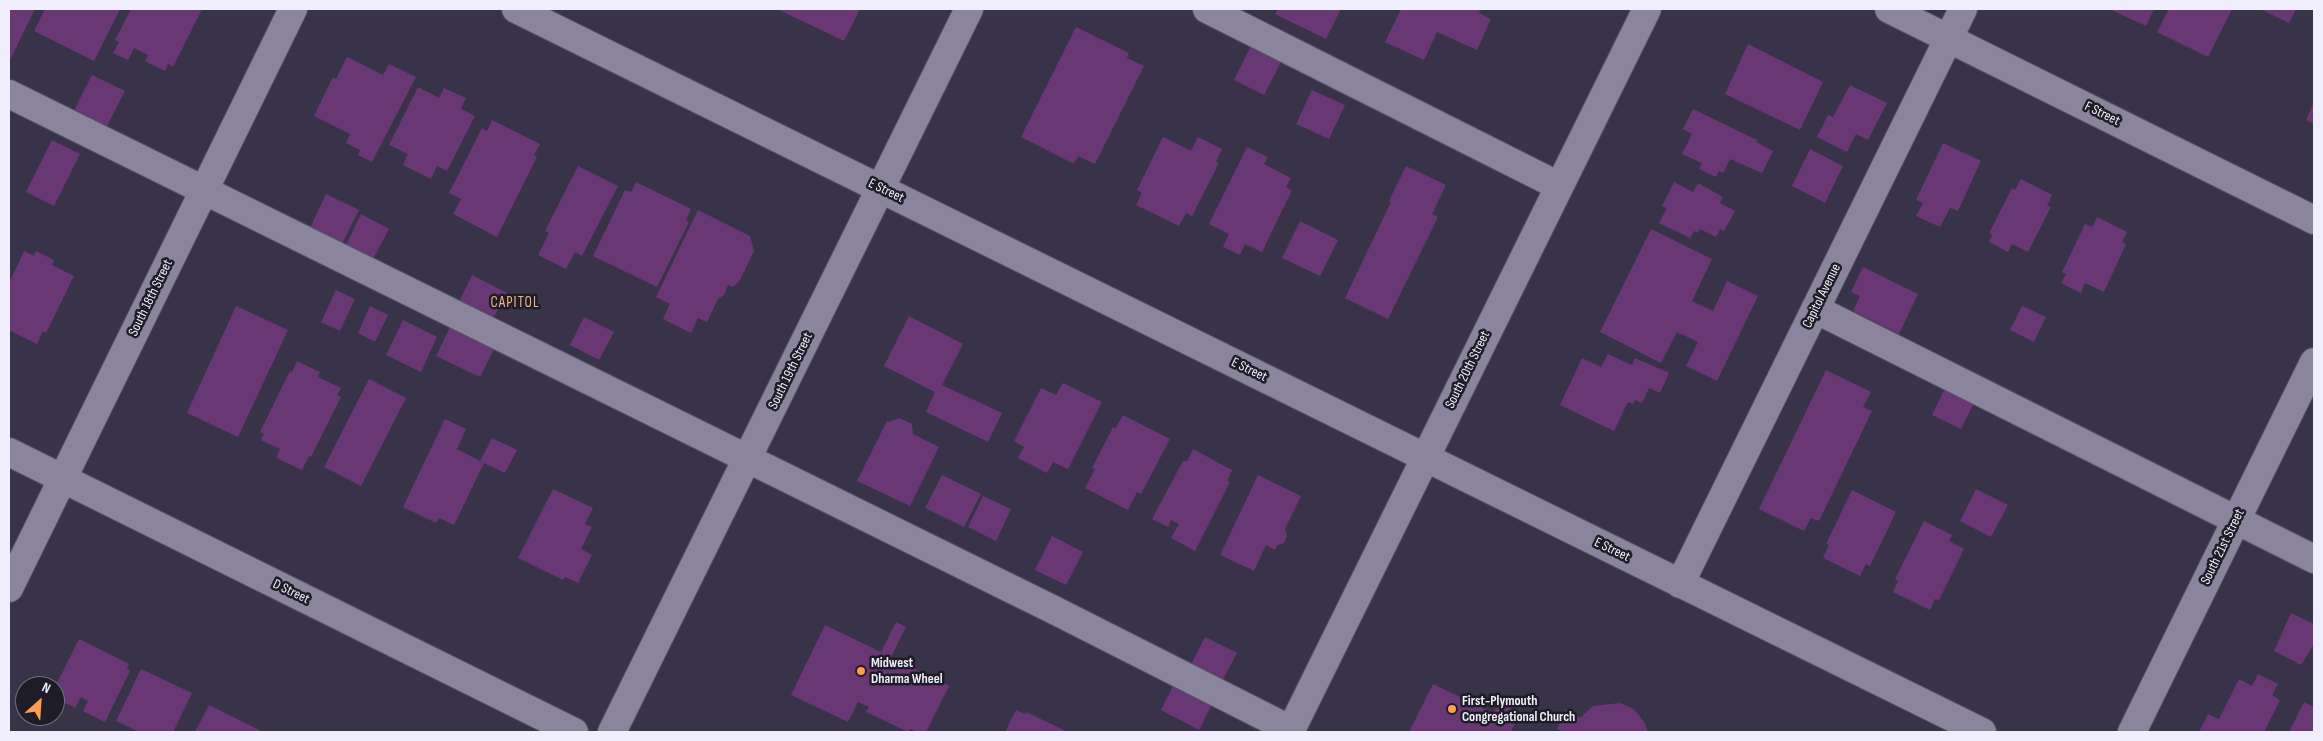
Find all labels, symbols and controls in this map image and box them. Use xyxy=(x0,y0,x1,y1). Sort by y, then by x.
street label: F Street xyxy=(2082,98,2122,130)
street label: E Street xyxy=(865,175,907,207)
street label: South 18th Street xyxy=(125,257,177,339)
street label: Capitol Avenue xyxy=(1799,261,1845,331)
district label: CAPITOL xyxy=(490,294,540,312)
street label: South 20th Street xyxy=(1442,328,1494,412)
street label: South 19th Street xyxy=(765,330,817,412)
street label: E Street xyxy=(1228,354,1270,386)
street label: South 21st Street xyxy=(2197,507,2249,587)
street label: E Street xyxy=(1591,534,1633,566)
street label: D Street xyxy=(270,576,312,608)
place label: Midwest Dharma Wheel xyxy=(871,655,943,688)
marker: Midwest Dharma Wheel xyxy=(855,665,867,677)
north arrow xyxy=(15,676,65,726)
text: N xyxy=(39,679,53,697)
place label: First-Plymouth Congregational Church xyxy=(1462,693,1575,726)
marker: First-Plymouth Congregational Church xyxy=(1446,703,1458,715)

